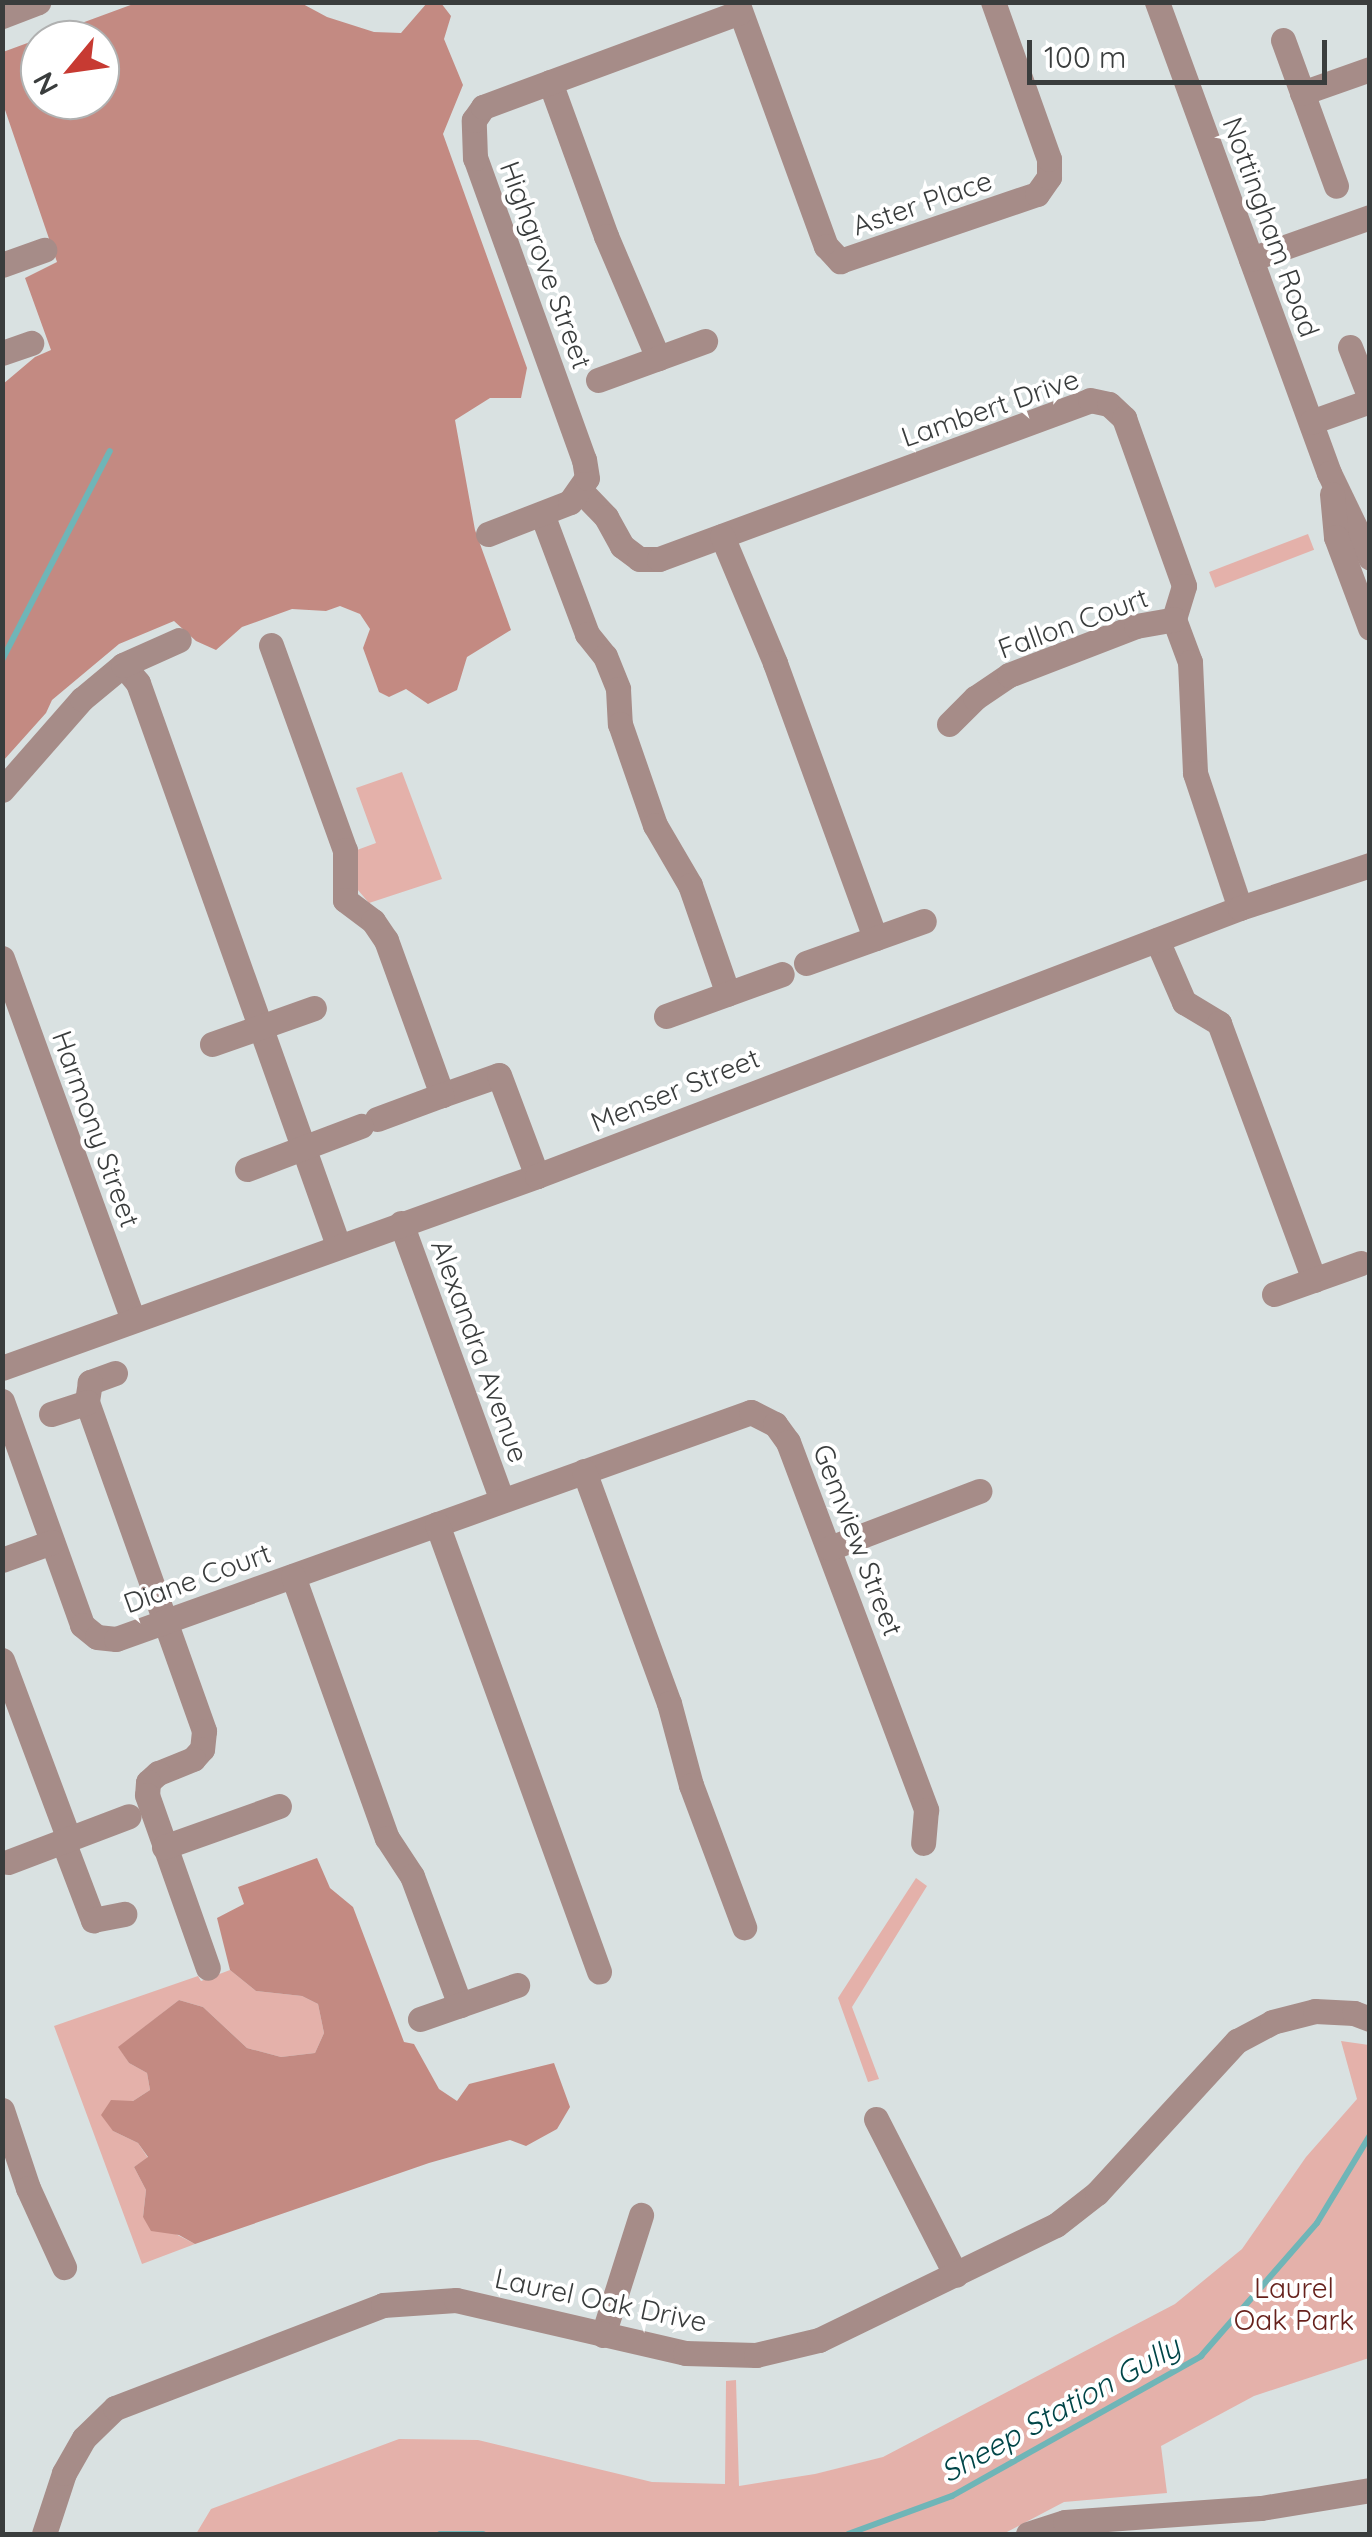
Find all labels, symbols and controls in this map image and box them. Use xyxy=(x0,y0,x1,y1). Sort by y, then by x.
north arrow xyxy=(20,20,120,120)
scale bar xyxy=(1032,20,1332,82)
text: 100 m xyxy=(1044,38,1126,76)
text: N xyxy=(25,66,65,101)
street label: Nottingham Road xyxy=(1216,113,1326,341)
street label: Highgrove Street xyxy=(493,157,599,373)
street label: Aster Place xyxy=(848,163,996,243)
street label: Lambert Drive xyxy=(897,362,1083,454)
street label: Fallon Court xyxy=(993,580,1153,666)
street label: Harmony Street xyxy=(45,1026,147,1232)
street label: Menser Street xyxy=(586,1041,764,1139)
street label: Alexandra Avenue xyxy=(424,1235,536,1467)
street label: Gemview Street xyxy=(806,1439,910,1641)
street label: Diane Court xyxy=(119,1536,275,1620)
street label: Laurel Oak Drive xyxy=(492,2261,710,2339)
park label: Laurel Oak Park xyxy=(1234,2271,1354,2337)
water label: Sheep Station Gully xyxy=(934,2328,1186,2490)

